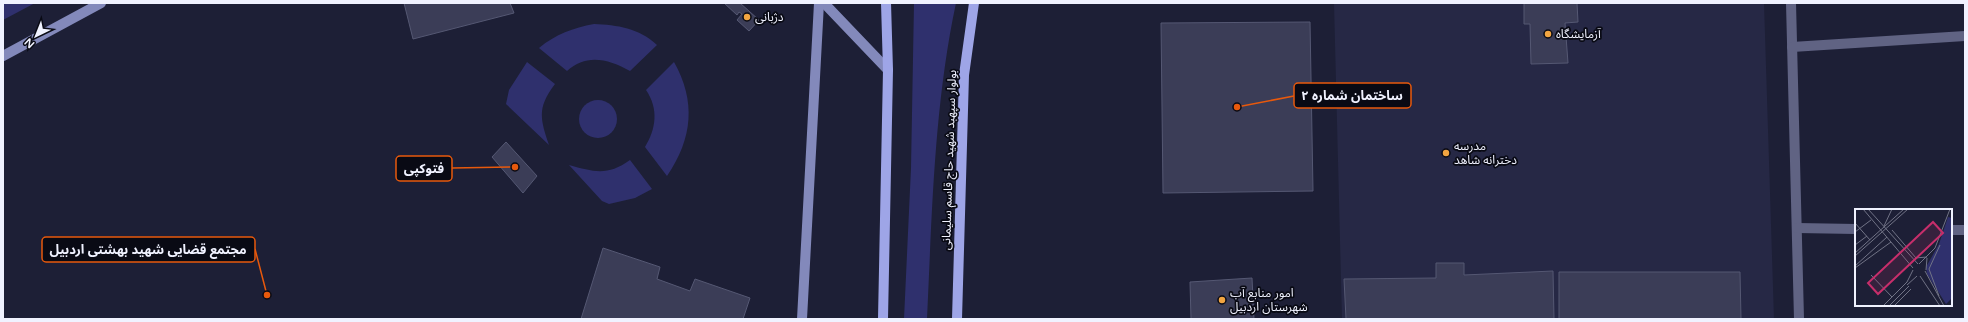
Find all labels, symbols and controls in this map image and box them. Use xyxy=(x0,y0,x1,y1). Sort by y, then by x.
place label: دژبانی xyxy=(755,10,784,24)
marker: دژبانی xyxy=(742,12,752,22)
north arrow xyxy=(16,16,56,56)
place label: آزمایشگاه xyxy=(1556,27,1601,41)
marker: آزمایشگاه xyxy=(1543,29,1553,39)
text: N xyxy=(22,35,37,51)
street label: بولوار سپهبد شهید حاج قاسم سلیمانی xyxy=(939,70,961,251)
callout: ساختمان شماره ۲ xyxy=(1294,83,1411,108)
text: ساختمان شماره ۲ xyxy=(1301,88,1403,104)
place label: مدرسه دخترانه شاهد xyxy=(1454,139,1517,167)
marker: مدرسه دخترانه شاهد xyxy=(1441,148,1451,158)
callout: فتوکپی xyxy=(396,156,452,181)
text: فتوکپی xyxy=(404,161,445,177)
inset map xyxy=(1855,209,1952,306)
callout: مجتمع قضایی شهید بهشتی اردبیل xyxy=(42,237,255,262)
text: مجتمع قضایی شهید بهشتی اردبیل xyxy=(49,242,247,259)
place label: امور منابع آب شهرستان اردبیل xyxy=(1230,286,1308,314)
marker: امور منابع آب شهرستان اردبیل xyxy=(1217,295,1227,305)

